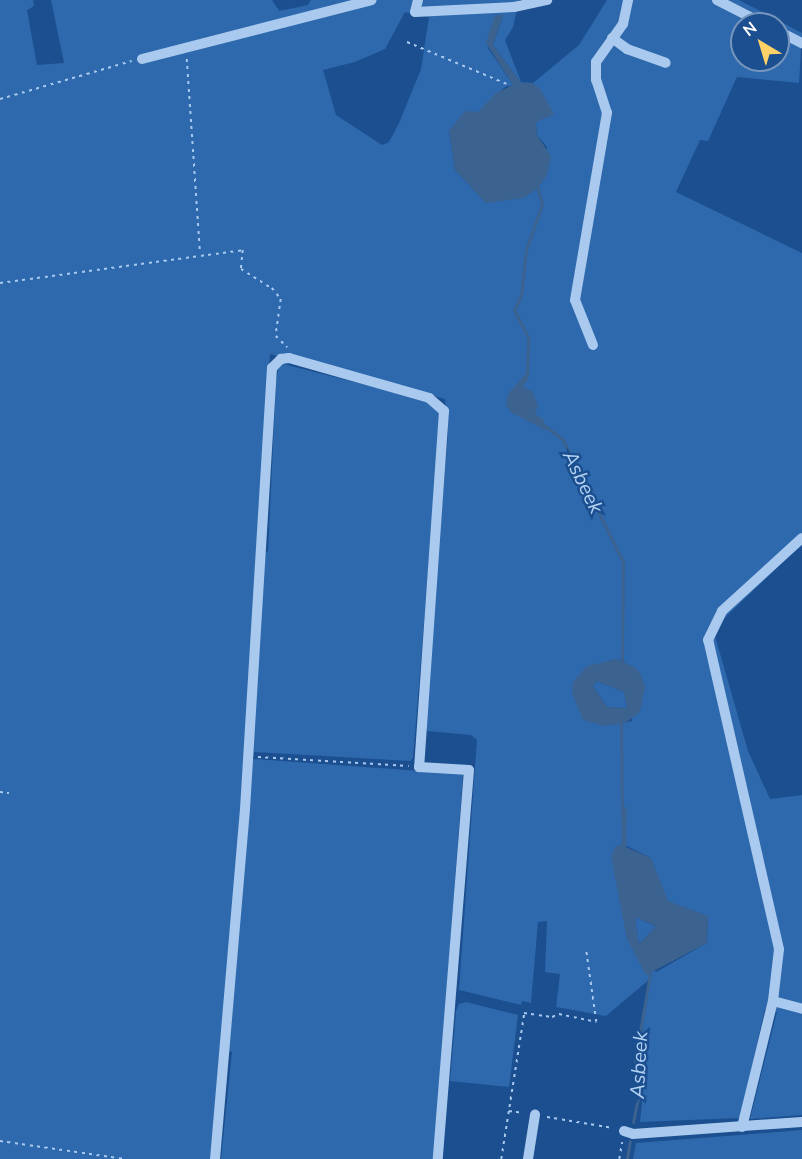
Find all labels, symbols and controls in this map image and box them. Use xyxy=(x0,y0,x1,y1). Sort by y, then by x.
north arrow xyxy=(730,12,790,72)
text: N xyxy=(739,17,762,42)
water label: Asbeek xyxy=(558,447,608,517)
water label: Asbeek xyxy=(625,1031,653,1099)

